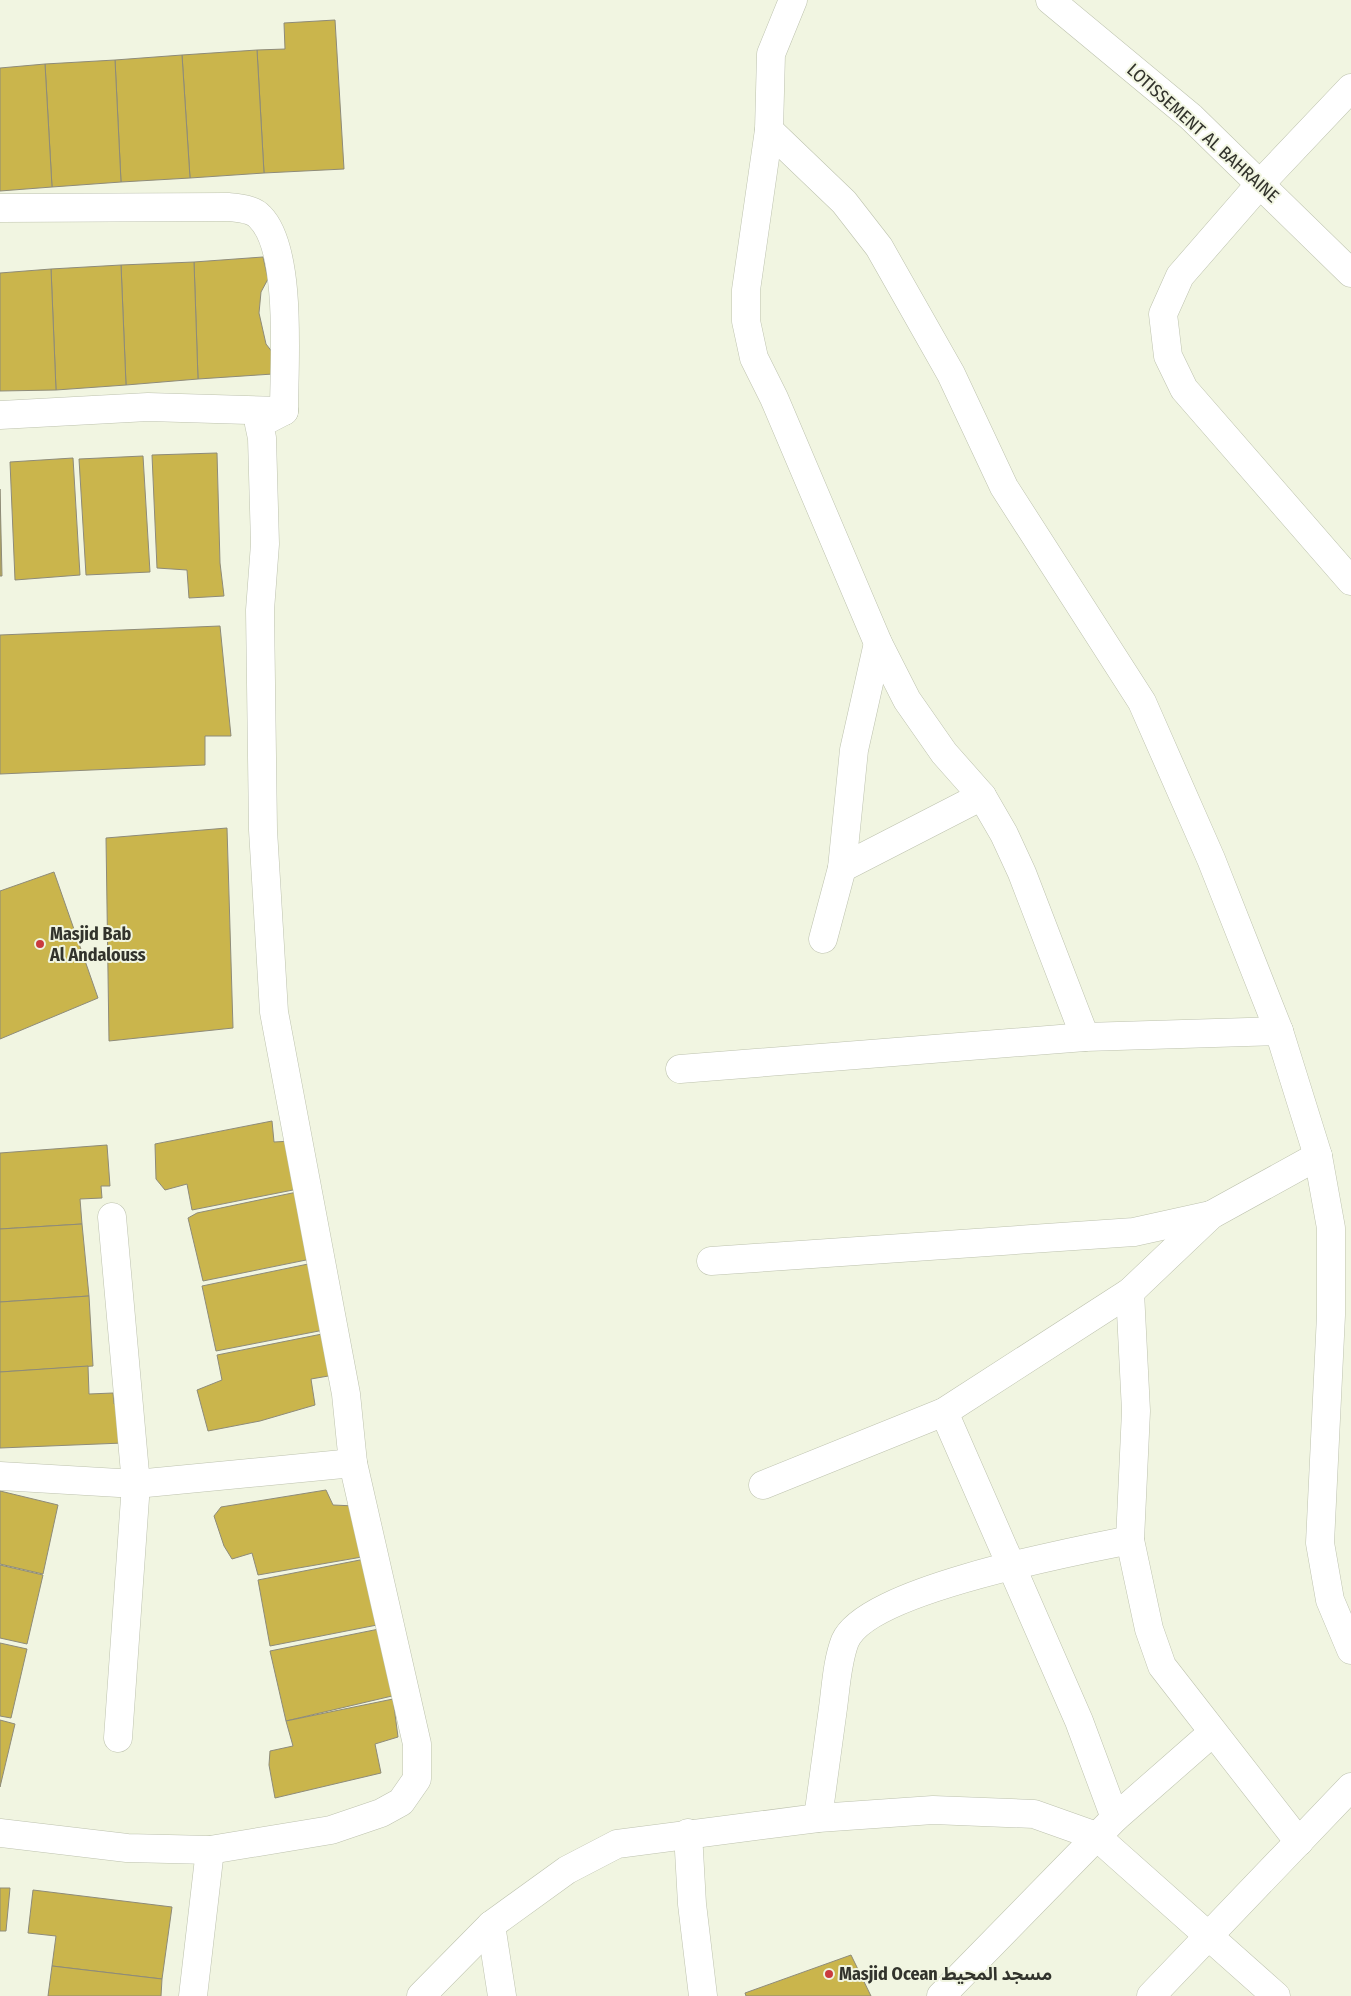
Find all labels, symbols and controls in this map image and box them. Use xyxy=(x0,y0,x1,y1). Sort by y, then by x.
street label: LOTISSEMENT AL BAHRAINE xyxy=(1122,59,1284,207)
place label: Masjid Bab Al Andalouss xyxy=(49,923,146,966)
marker: Masjid Bab Al Andalouss xyxy=(34,938,46,950)
place label: Masjid Ocean مسجد المحيط xyxy=(839,1963,1052,1985)
marker: Masjid Ocean مسجد المحيط xyxy=(823,1968,835,1980)

